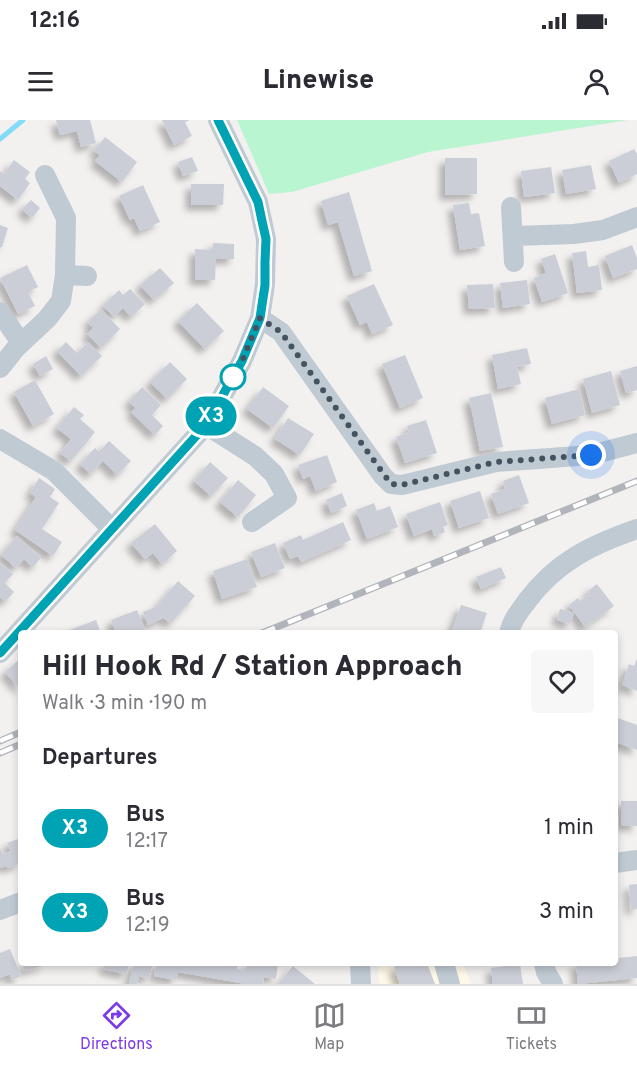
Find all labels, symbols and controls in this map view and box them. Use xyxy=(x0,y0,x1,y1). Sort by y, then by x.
text: 12:16 xyxy=(30,8,80,35)
text: Linewise xyxy=(263,64,374,98)
icon: menu xyxy=(24,65,57,98)
icon: person xyxy=(580,65,613,98)
unlabelled marker xyxy=(220,364,246,390)
line badge: X3 xyxy=(184,396,238,436)
text: X3 xyxy=(198,403,224,430)
your location xyxy=(576,440,606,470)
text: Hill Hook Rd / Station Approach xyxy=(42,650,463,686)
button: heart xyxy=(531,650,594,713)
text: Walk · 3 min · 190 m xyxy=(42,691,207,717)
text: Departures xyxy=(42,745,158,772)
text: Bus xyxy=(126,802,165,829)
text: X3 xyxy=(62,815,88,842)
text: 1 min xyxy=(544,815,594,842)
text: 12:17 xyxy=(126,829,168,855)
text: Bus xyxy=(126,886,165,913)
text: X3 xyxy=(62,899,88,926)
text: 3 min xyxy=(539,899,594,926)
text: 12:19 xyxy=(126,913,170,939)
tab: Directions xyxy=(80,999,153,1055)
tab: Map xyxy=(313,999,346,1055)
tab: Tickets xyxy=(506,999,557,1055)

